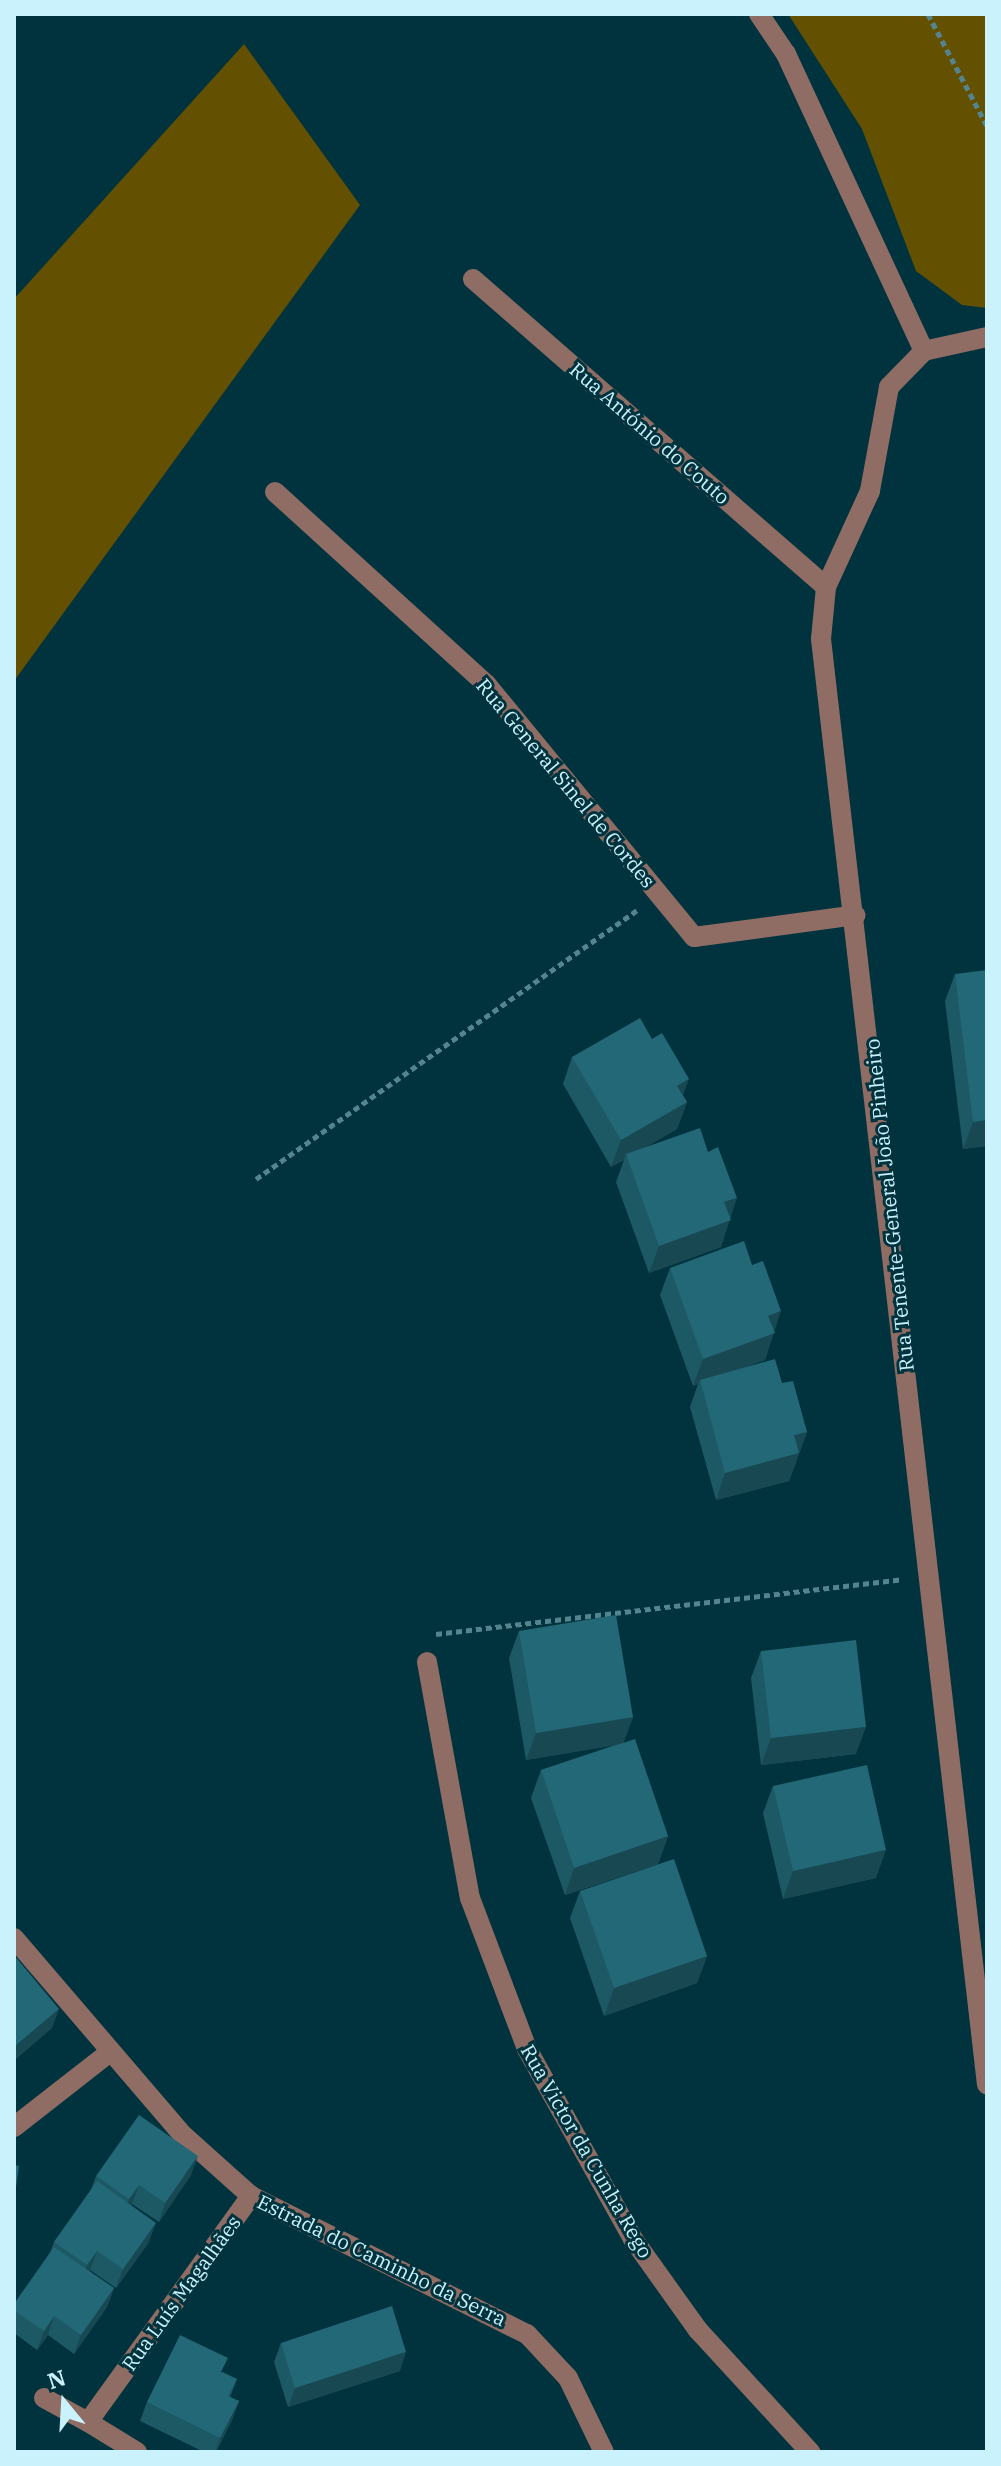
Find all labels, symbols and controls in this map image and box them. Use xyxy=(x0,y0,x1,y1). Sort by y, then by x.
street label: Rua António do Couto xyxy=(565,357,735,509)
street label: Rua General Sinel de Cordes xyxy=(471,674,661,892)
street label: Rua Tenente-General João Pinheiro xyxy=(860,1038,918,1372)
street label: Rua Victor da Cunha Rego xyxy=(516,2040,658,2262)
street label: Estrada do Caminho da Serra xyxy=(254,2189,510,2331)
street label: Rua Luís Magalhães xyxy=(117,2211,245,2375)
north arrow xyxy=(24,2362,104,2442)
text: N xyxy=(44,2362,69,2395)

